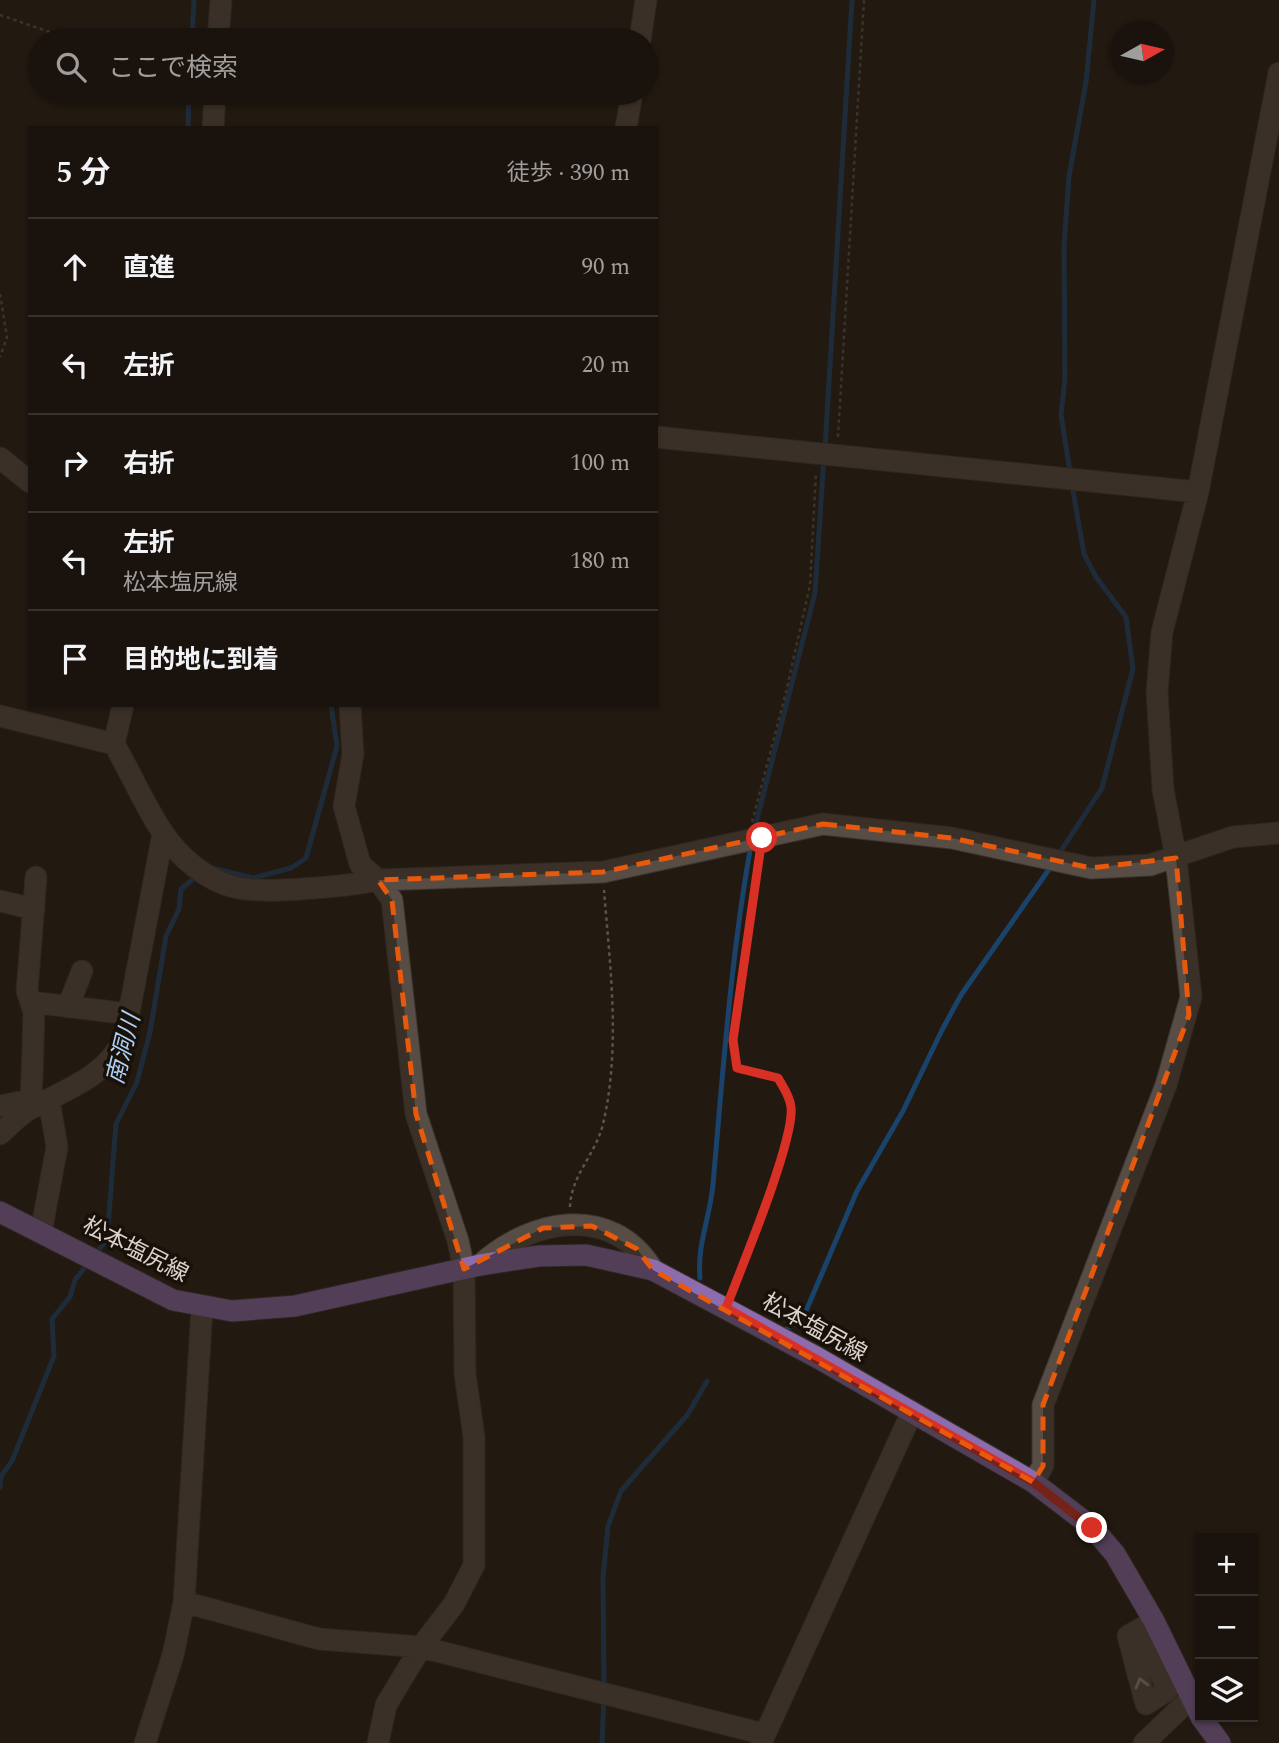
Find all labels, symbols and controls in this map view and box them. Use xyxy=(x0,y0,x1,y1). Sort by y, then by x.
north arrow xyxy=(1111,21,1174,84)
search box xyxy=(28,28,658,105)
icon: search xyxy=(52,48,90,86)
text: ここで検索 xyxy=(108,48,238,88)
text: 5 分 xyxy=(56,150,110,196)
text: 徒歩 · 390 m xyxy=(507,156,630,191)
icon: ahead xyxy=(56,248,94,286)
text: 直進 xyxy=(123,248,175,288)
text: 90 m xyxy=(581,250,630,285)
icon: left xyxy=(56,346,94,384)
text: 左折 xyxy=(123,346,175,386)
text: 20 m xyxy=(581,348,630,383)
icon: right xyxy=(56,444,94,482)
text: 右折 xyxy=(123,444,175,484)
text: 100 m xyxy=(570,446,630,481)
text: 左折 xyxy=(123,523,175,563)
icon: left xyxy=(56,542,94,580)
text: 180 m xyxy=(570,544,630,579)
text: 松本塩尻線 xyxy=(123,566,238,601)
icon: arrive xyxy=(56,640,94,678)
text: 目的地に到着 xyxy=(123,640,279,680)
route start xyxy=(746,822,777,853)
water label: 南洞川 xyxy=(98,1007,151,1089)
street label: 松本塩尻線 xyxy=(76,1209,194,1292)
street label: 松本塩尻線 xyxy=(755,1285,873,1371)
route end xyxy=(1076,1512,1107,1543)
map controls xyxy=(1195,1533,1258,1722)
button: + xyxy=(1195,1533,1258,1596)
button: − xyxy=(1195,1596,1258,1659)
button: layers xyxy=(1195,1659,1258,1722)
one-way arrow xyxy=(1135,1677,1149,1689)

